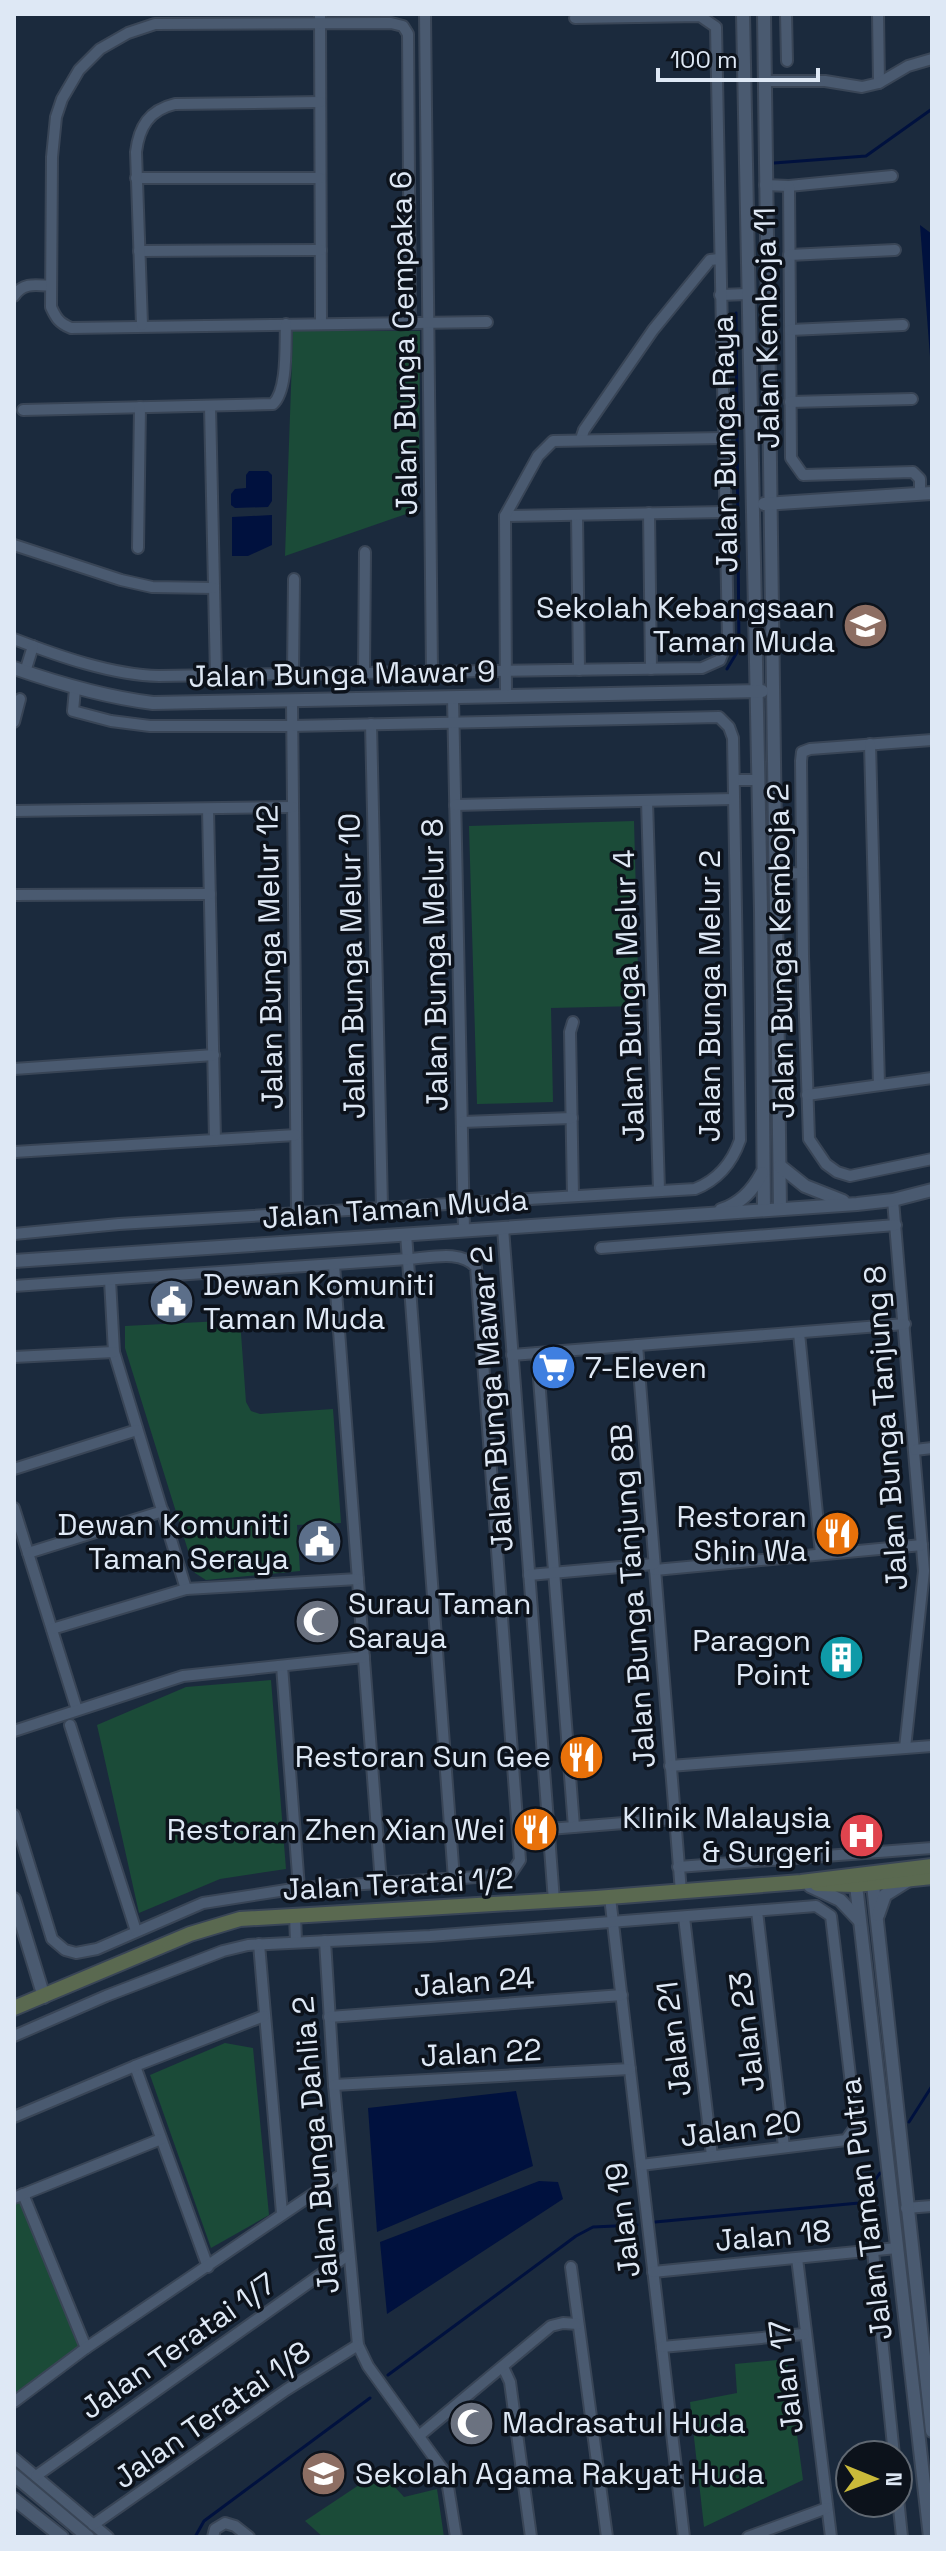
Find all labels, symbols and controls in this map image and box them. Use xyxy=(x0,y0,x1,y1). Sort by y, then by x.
scale bar xyxy=(658,32,818,82)
text: 100 m xyxy=(670,44,738,75)
street label: Jalan Bunga Cempaka 6 xyxy=(381,171,426,515)
street label: Jalan Kemboja 11 xyxy=(745,207,788,449)
street label: Jalan Bunga Raya xyxy=(703,315,746,573)
place label: Sekolah Kebangsaan Taman Muda xyxy=(536,588,835,661)
school or university icon: Sekolah Kebangsaan Taman Muda xyxy=(842,601,890,649)
street label: Jalan Bunga Mawar 9 xyxy=(188,651,496,696)
street label: Jalan Bunga Kemboja 2 xyxy=(758,783,803,1119)
street label: Jalan Bunga Melur 12 xyxy=(247,804,292,1110)
street label: Jalan Bunga Melur 10 xyxy=(329,813,374,1119)
street label: Jalan Bunga Melur 8 xyxy=(412,818,457,1112)
street label: Jalan Bunga Melur 4 xyxy=(604,849,653,1143)
street label: Jalan Bunga Melur 2 xyxy=(690,850,729,1142)
street label: Jalan Taman Muda xyxy=(261,1180,529,1237)
street label: Jalan Bunga Mawar 2 xyxy=(461,1245,522,1553)
street label: Jalan Bunga Tanjung 8 xyxy=(855,1264,916,1592)
place label: Dewan Komuniti Taman Muda xyxy=(203,1265,435,1338)
public building icon: Dewan Komuniti Taman Muda xyxy=(148,1278,196,1326)
supermarket icon: 7-Eleven xyxy=(530,1344,578,1392)
place label: 7-Eleven xyxy=(585,1348,707,1387)
street label: Jalan Bunga Tanjung 8B xyxy=(601,1422,664,1770)
place label: Restoran Shin Wa xyxy=(677,1497,807,1570)
place label: Dewan Komuniti Taman Seraya xyxy=(57,1505,289,1578)
restaurant icon: Restoran Shin Wa xyxy=(814,1510,862,1558)
public building icon: Dewan Komuniti Taman Seraya xyxy=(296,1518,344,1566)
place label: Surau Taman Saraya xyxy=(348,1584,531,1657)
mosque icon: Surau Taman Saraya xyxy=(293,1597,341,1645)
place label: Paragon Point xyxy=(692,1621,811,1694)
building icon: Paragon Point xyxy=(818,1634,866,1682)
restaurant icon: Restoran Sun Gee xyxy=(558,1733,606,1781)
place label: Restoran Sun Gee xyxy=(295,1737,551,1776)
place label: Klinik Malaysia & Surgeri xyxy=(622,1798,831,1871)
restaurant icon: Restoran Zhen Xian Wei xyxy=(512,1806,560,1854)
place label: Restoran Zhen Xian Wei xyxy=(167,1810,505,1849)
hospital icon: Klinik Malaysia & Surgeri xyxy=(838,1811,886,1859)
street label: Jalan Teratai 1/2 xyxy=(281,1858,515,1909)
street label: Jalan 24 xyxy=(412,1958,536,2005)
street label: Jalan 23 xyxy=(720,1970,773,2095)
street label: Jalan 21 xyxy=(647,1979,700,2099)
street label: Jalan Bunga Dahlia 2 xyxy=(283,1994,348,2296)
street label: Jalan 22 xyxy=(419,2030,543,2075)
street label: Jalan Taman Putra xyxy=(830,2076,901,2342)
street label: Jalan 20 xyxy=(678,2102,804,2155)
street label: Jalan 19 xyxy=(596,2160,649,2280)
street label: Jalan 18 xyxy=(713,2211,833,2260)
street label: Jalan Teratai 1/7 xyxy=(72,2264,283,2428)
street label: Jalan 17 xyxy=(759,2318,812,2436)
street label: Jalan Teratai 1/8 xyxy=(105,2332,318,2497)
mosque icon: Madrasatul Huda xyxy=(447,2399,495,2447)
place label: Madrasatul Huda xyxy=(502,2403,746,2442)
north arrow xyxy=(834,2439,914,2519)
school or university icon: Sekolah Agama Rakyat Huda xyxy=(300,2450,348,2498)
place label: Sekolah Agama Rakyat Huda xyxy=(355,2454,765,2493)
text: N xyxy=(880,2472,908,2487)

